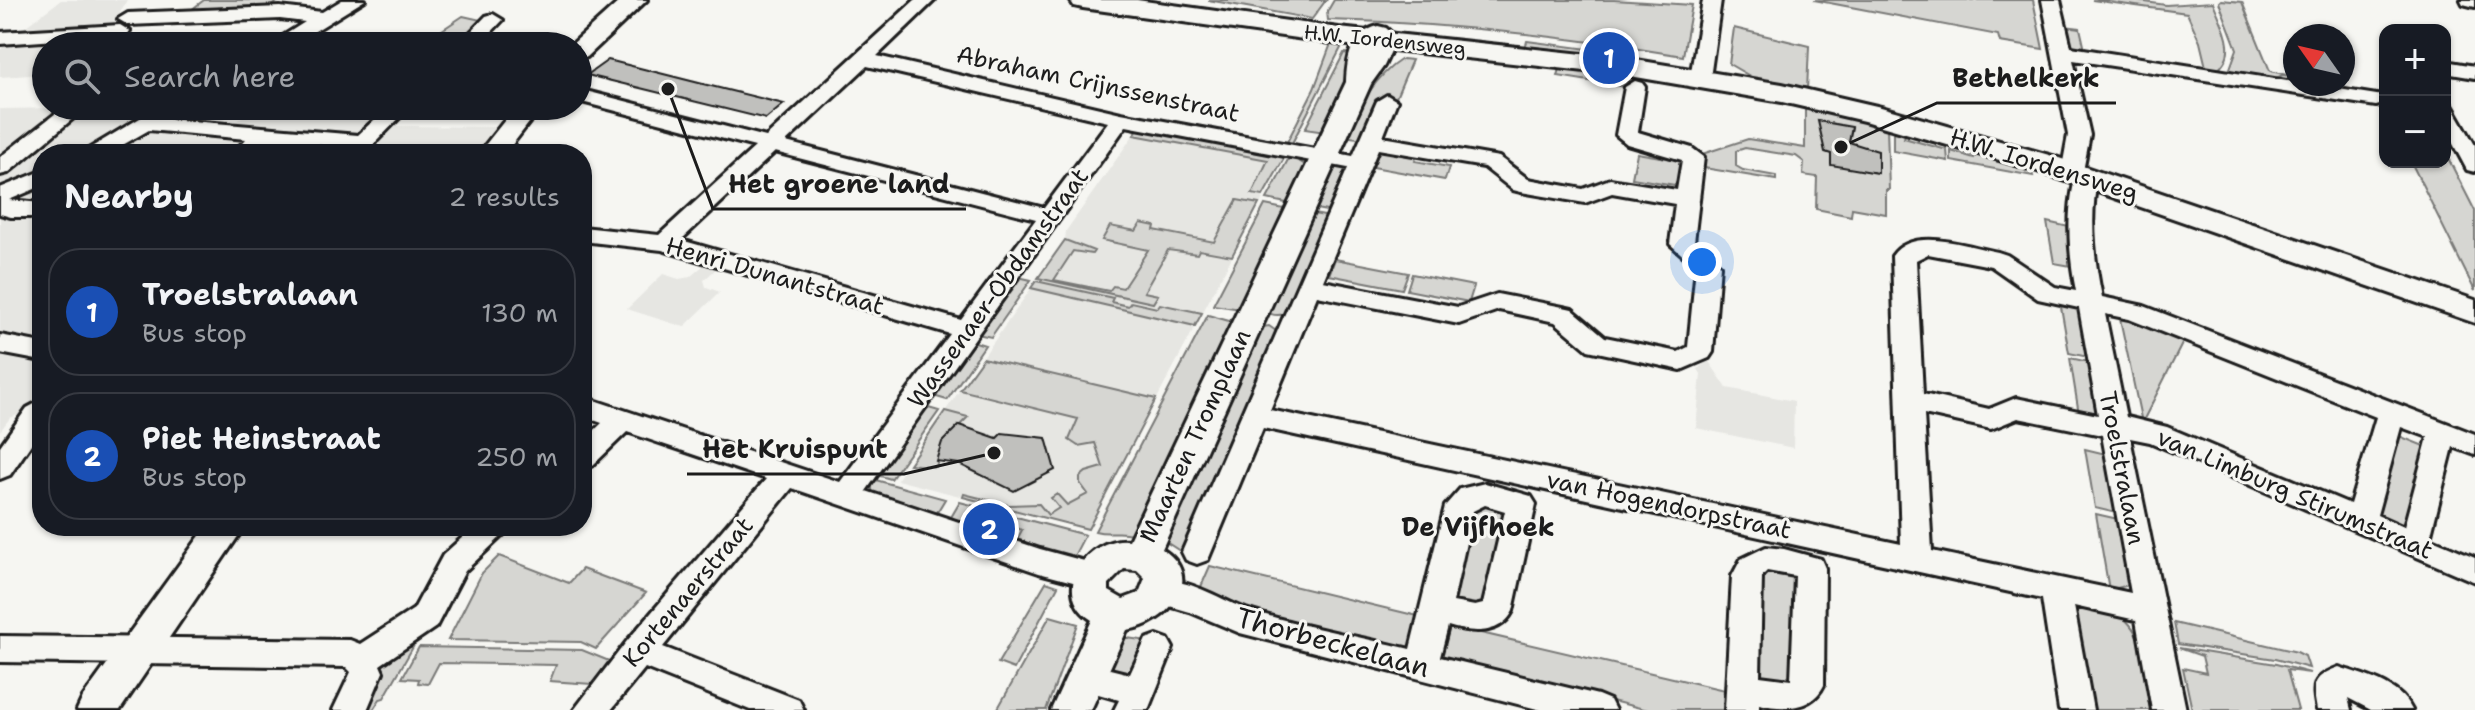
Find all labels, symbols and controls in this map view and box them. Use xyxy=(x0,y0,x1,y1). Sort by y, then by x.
street label: H.W. Iordensweg xyxy=(1303,19,1467,61)
north arrow xyxy=(2283,24,2355,96)
map controls xyxy=(2379,24,2451,168)
button: + xyxy=(2379,24,2451,96)
pin: 1 xyxy=(1583,28,1635,88)
search box xyxy=(32,32,592,120)
street label: Abraham Crijnssenstraat xyxy=(954,38,1242,130)
callout: Bethelkerk xyxy=(1937,53,2116,103)
icon: search xyxy=(60,54,104,98)
text: Search here xyxy=(124,56,295,97)
text: Bethelkerk xyxy=(1952,60,2100,95)
button: − xyxy=(2379,96,2451,168)
street label: H.W. Iordensweg xyxy=(1946,121,2142,209)
callout: Het groene land xyxy=(713,159,966,209)
street label: Wassenaer-Obdamstraat xyxy=(900,162,1096,414)
text: Het groene land xyxy=(728,166,950,201)
text: Nearby xyxy=(64,173,194,219)
text: 2 results xyxy=(448,179,560,214)
street label: Henri Dunantstraat xyxy=(662,229,888,323)
your location xyxy=(1682,242,1722,282)
text: Troelstralaan xyxy=(142,274,358,315)
text: 1 xyxy=(86,295,98,330)
text: 130 m xyxy=(481,295,558,330)
text: Bus stop xyxy=(142,315,247,350)
street label: Maarten Tromplaan xyxy=(1131,324,1259,548)
street label: Troelstralaan xyxy=(2091,389,2153,547)
text: Piet Heinstraat xyxy=(142,418,381,459)
street label: van Limburg Stirumstraat xyxy=(2152,421,2438,567)
callout: Het Kruispunt xyxy=(687,424,904,474)
text: Het Kruispunt xyxy=(702,431,888,466)
text: 2 xyxy=(83,439,101,474)
text: 250 m xyxy=(475,439,558,474)
text: Bus stop xyxy=(142,459,247,494)
street label: van Hogendorpstraat xyxy=(1544,463,1794,547)
pin: 2 xyxy=(963,499,1015,559)
district label: De Vijfhoek xyxy=(1401,509,1555,544)
street label: Kortenaerstraat xyxy=(616,510,760,674)
street label: Thorbeckelaan xyxy=(1232,598,1434,686)

